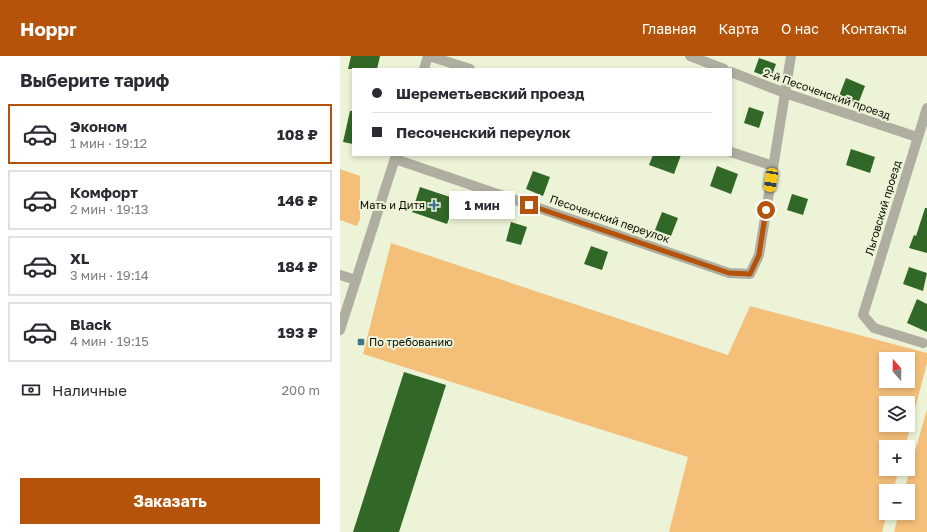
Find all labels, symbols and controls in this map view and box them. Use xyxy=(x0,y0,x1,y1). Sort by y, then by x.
text: Hoppr xyxy=(20,17,77,40)
text: Главная xyxy=(642,20,696,37)
text: Карта xyxy=(718,20,759,37)
text: О нас xyxy=(781,20,819,37)
text: Контакты xyxy=(841,20,907,37)
street label: 2-й Песоченский проезд xyxy=(762,66,893,122)
text: Выберите тариф xyxy=(20,69,169,91)
text: Шереметьевский проезд xyxy=(396,84,584,102)
icon: car xyxy=(22,116,58,152)
text: Эконом xyxy=(70,117,127,135)
text: Песоченский переулок xyxy=(396,123,571,141)
text: 108 ₽ xyxy=(277,125,318,143)
text: 1 мин · 19:12 xyxy=(70,135,147,151)
street label: Льговский проезд xyxy=(862,158,903,257)
car xyxy=(763,167,779,193)
icon: car xyxy=(22,182,58,218)
text: Комфорт xyxy=(70,183,138,201)
text: 146 ₽ xyxy=(277,191,318,209)
callout: 1 мин xyxy=(449,191,515,219)
street label: Песоченский переулок xyxy=(548,192,673,245)
route end xyxy=(520,196,538,214)
text: 1 мин xyxy=(464,197,500,213)
place label: Мать и Дитя xyxy=(360,198,425,211)
marker: Мать и Дитя xyxy=(428,199,440,211)
text: 2 мин · 19:13 xyxy=(70,201,148,217)
route start xyxy=(757,201,775,219)
icon: car xyxy=(22,248,58,284)
text: XL xyxy=(70,249,89,267)
text: 184 ₽ xyxy=(277,257,318,275)
text: 3 мин · 19:14 xyxy=(70,267,149,283)
icon: car xyxy=(22,314,58,350)
text: Black xyxy=(70,315,112,333)
text: 193 ₽ xyxy=(278,323,318,341)
text: 4 мин · 19:15 xyxy=(70,333,149,349)
place label: По требованию xyxy=(369,335,453,348)
marker: По требованию xyxy=(356,337,366,347)
north arrow xyxy=(879,352,915,388)
map controls xyxy=(879,352,915,520)
icon: cash xyxy=(20,379,42,401)
text: Наличные xyxy=(52,381,127,399)
text: 200 m xyxy=(282,382,320,398)
button: layers xyxy=(879,396,915,432)
button: + xyxy=(879,440,915,476)
button: Заказать xyxy=(20,478,320,524)
button: − xyxy=(879,484,915,520)

